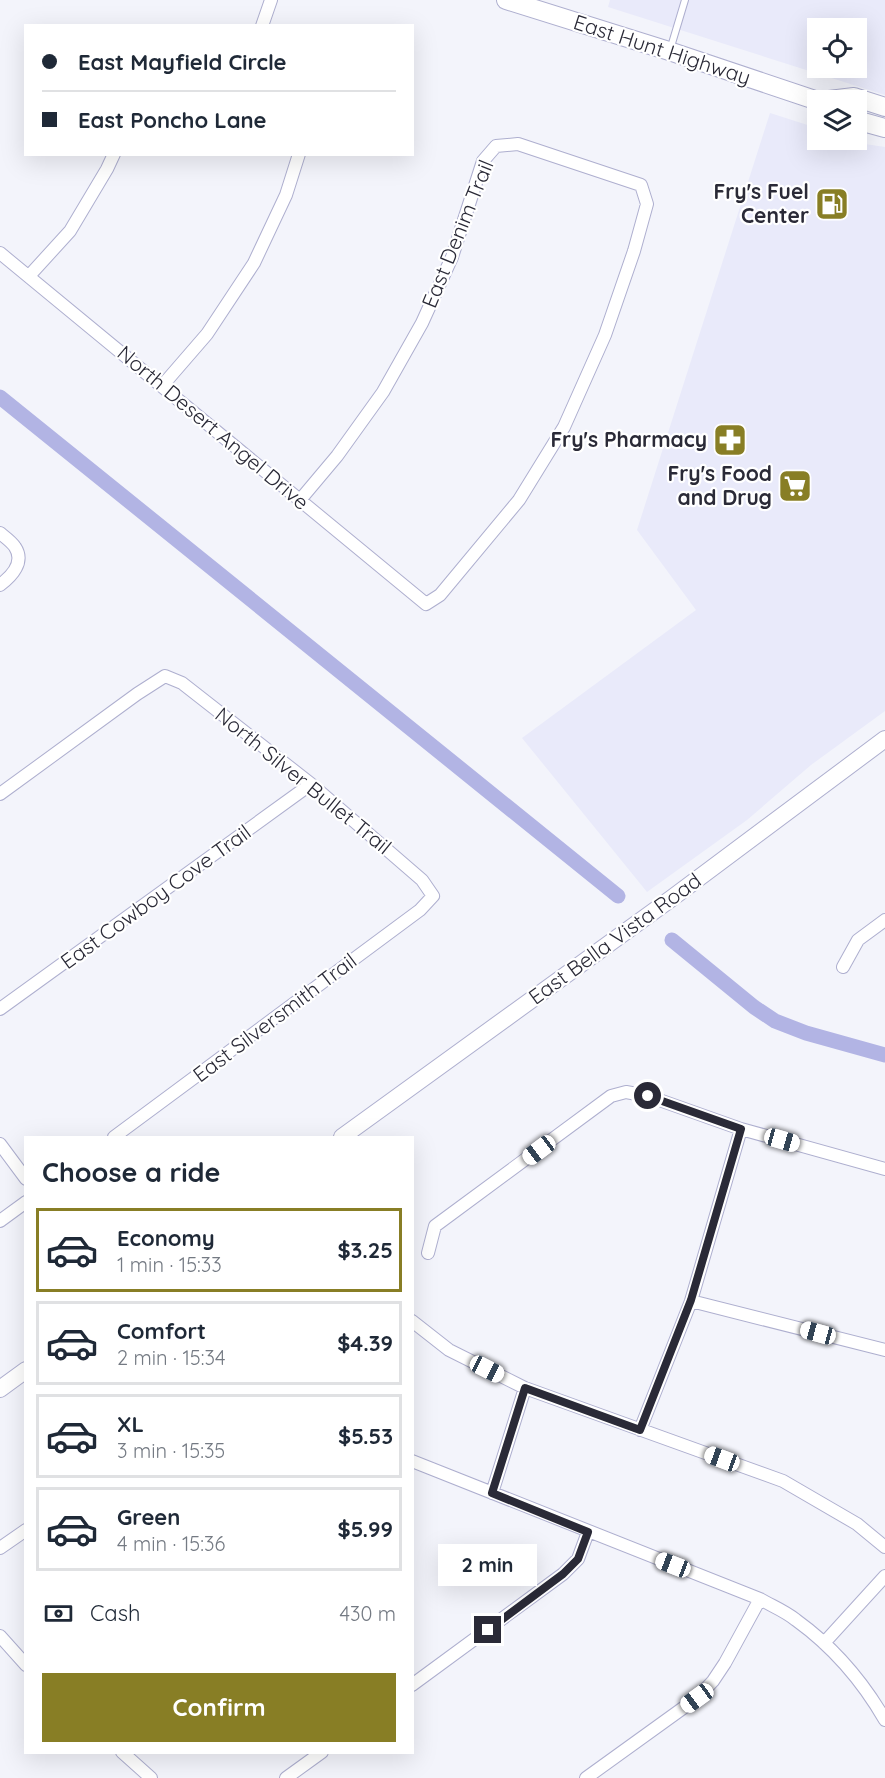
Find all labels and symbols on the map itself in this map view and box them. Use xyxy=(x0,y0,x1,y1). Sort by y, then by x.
street label: East Hunt Highway xyxy=(571,8,754,90)
street label: East Denim Trail xyxy=(416,156,499,311)
place label: Fry's Fuel Center xyxy=(714,178,809,228)
fuel station icon: Fry's Fuel Center xyxy=(814,186,850,222)
street label: North Desert Angel Drive xyxy=(113,339,315,515)
pharmacy icon: Fry's Pharmacy xyxy=(712,422,748,458)
place label: Fry's Pharmacy xyxy=(550,426,707,452)
place label: Fry's Food and Drug xyxy=(668,460,772,510)
supermarket icon: Fry's Food and Drug xyxy=(777,468,813,504)
street label: North Silver Bullet Trail xyxy=(210,701,397,859)
street label: East Cowboy Cove Trail xyxy=(55,818,256,974)
street label: East Bella Vista Road xyxy=(523,867,706,1010)
street label: East Silversmith Trail xyxy=(187,947,361,1087)
route start xyxy=(634,1082,661,1109)
car xyxy=(762,1126,802,1154)
car xyxy=(519,1132,559,1168)
car xyxy=(798,1320,838,1346)
car xyxy=(467,1353,507,1385)
car xyxy=(702,1444,742,1474)
callout: 2 min xyxy=(438,1543,538,1585)
car xyxy=(653,1550,693,1580)
route end xyxy=(474,1616,501,1643)
car xyxy=(677,1680,717,1716)

